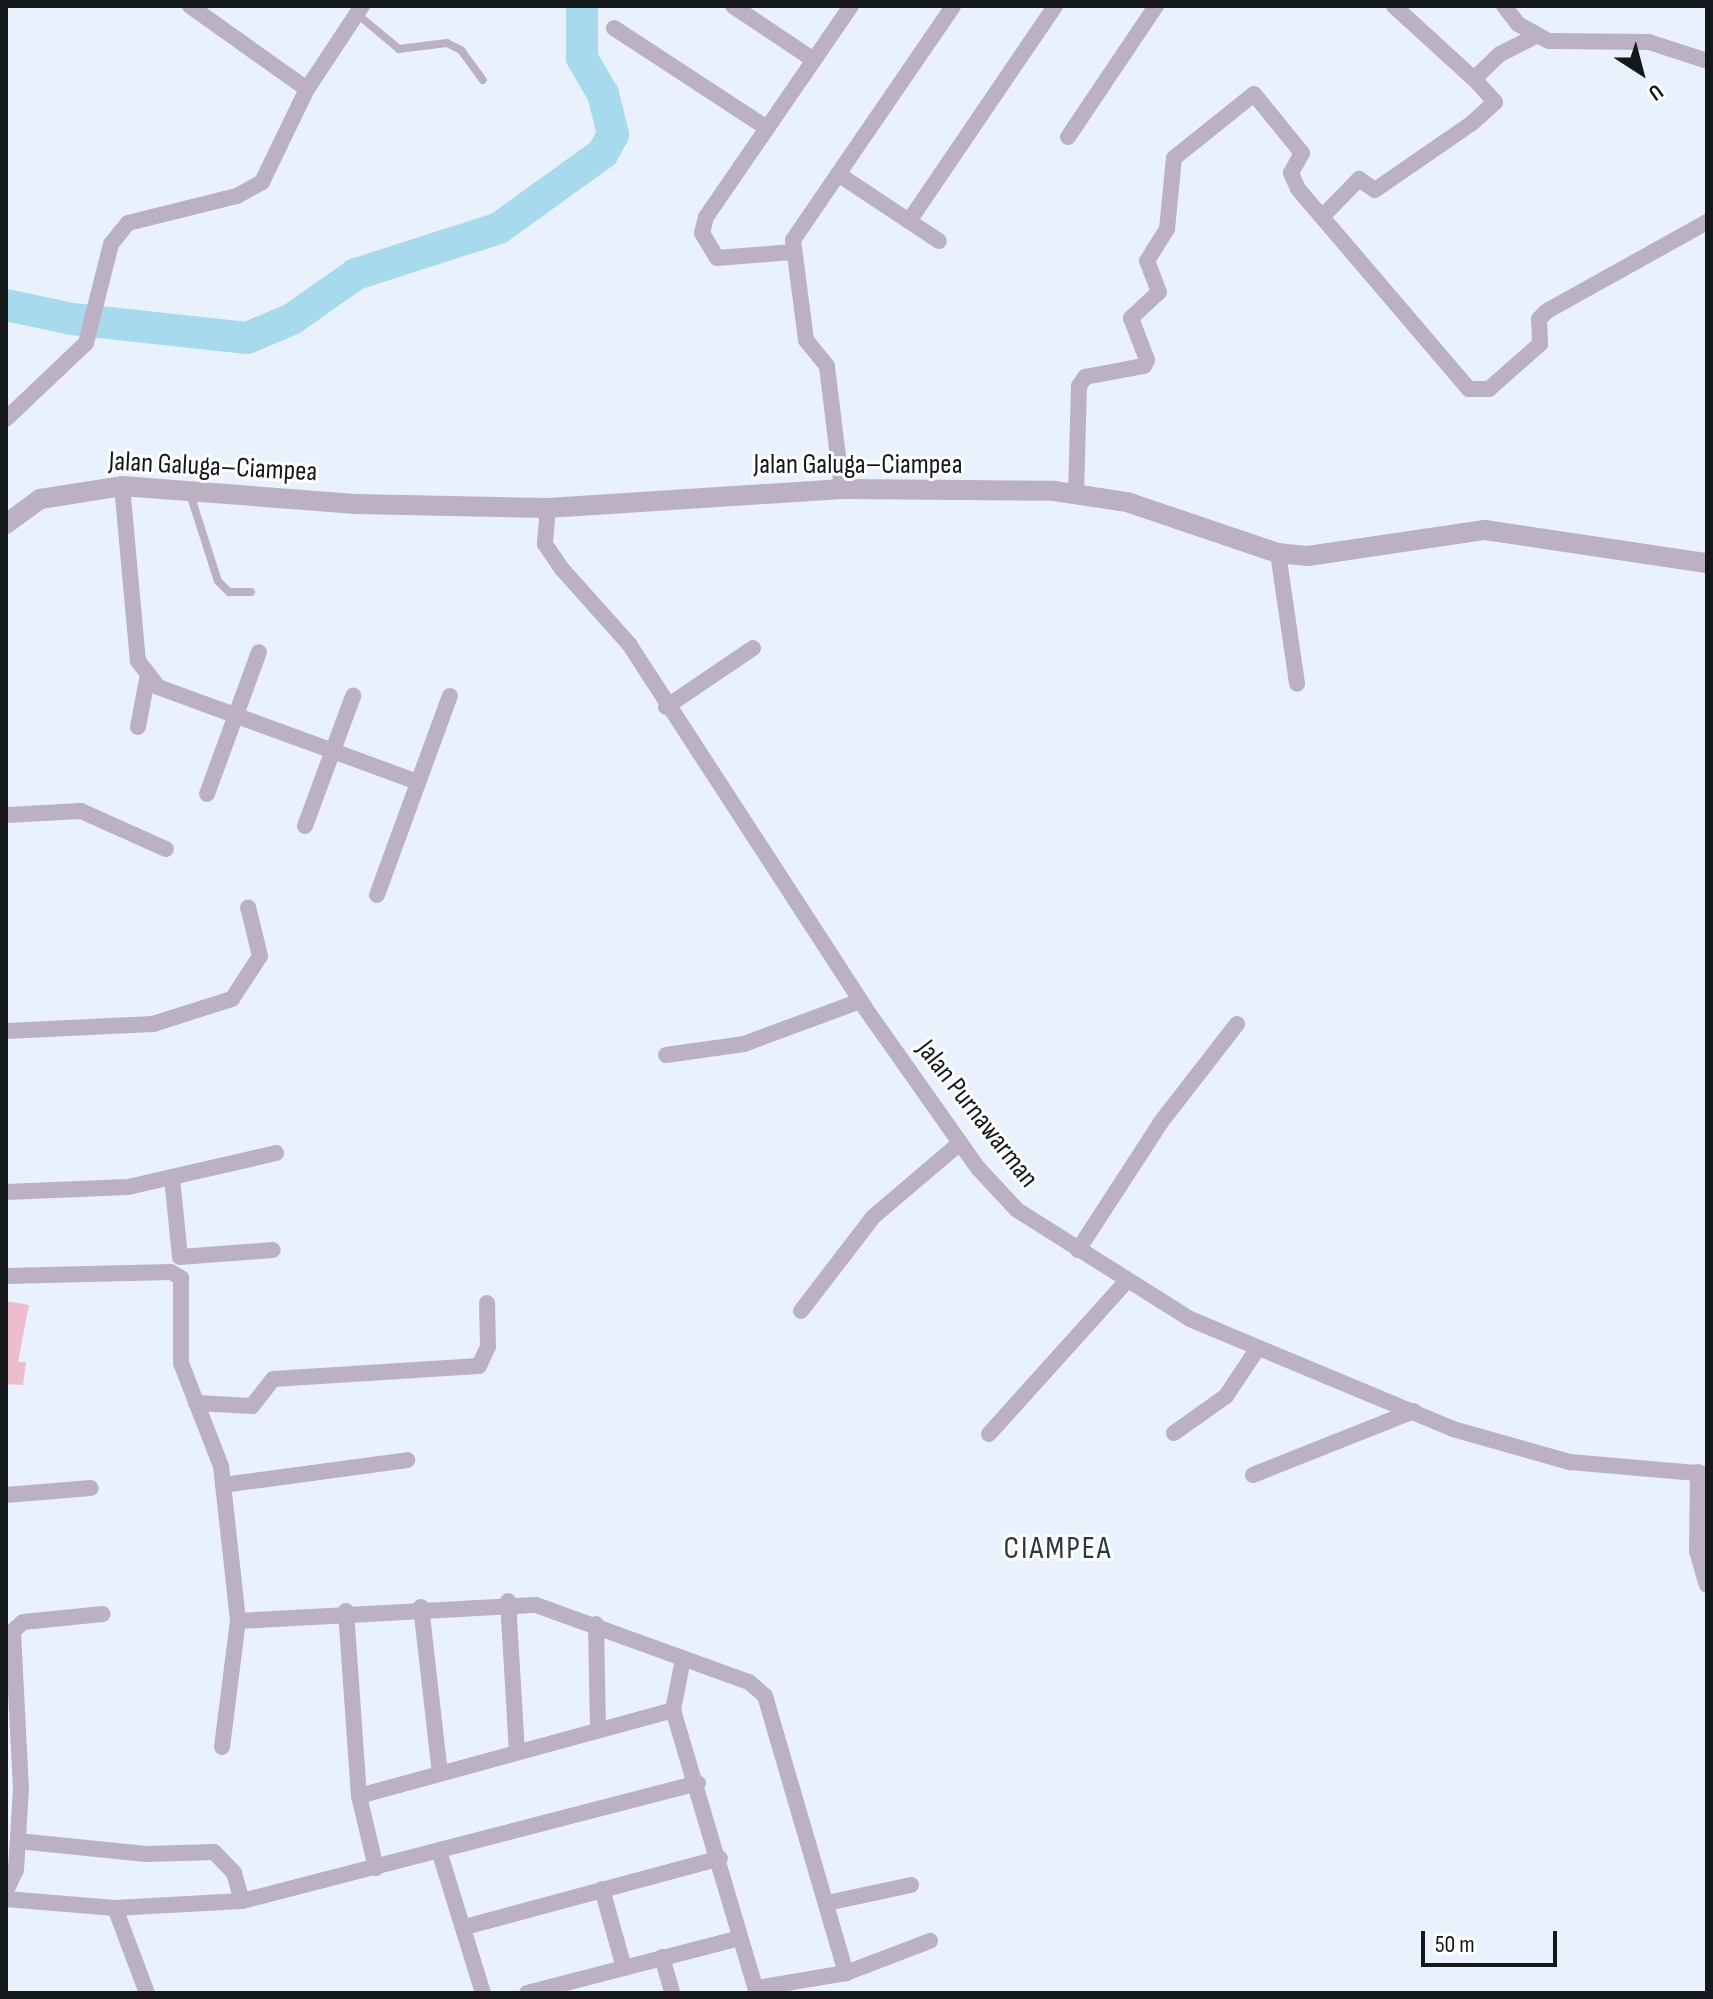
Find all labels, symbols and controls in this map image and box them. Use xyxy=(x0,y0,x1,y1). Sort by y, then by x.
north arrow xyxy=(1601,32,1681,112)
text: U xyxy=(1643,78,1668,106)
street label: Jalan Galuga–Ciampea xyxy=(108,445,318,489)
street label: Jalan Galuga–Ciampea xyxy=(754,448,962,482)
street label: Jalan Purnawarman xyxy=(909,1034,1045,1194)
district label: CIAMPEA xyxy=(1004,1530,1112,1568)
scale bar xyxy=(1425,1915,1561,1965)
text: 50 m xyxy=(1435,1930,1475,1959)

